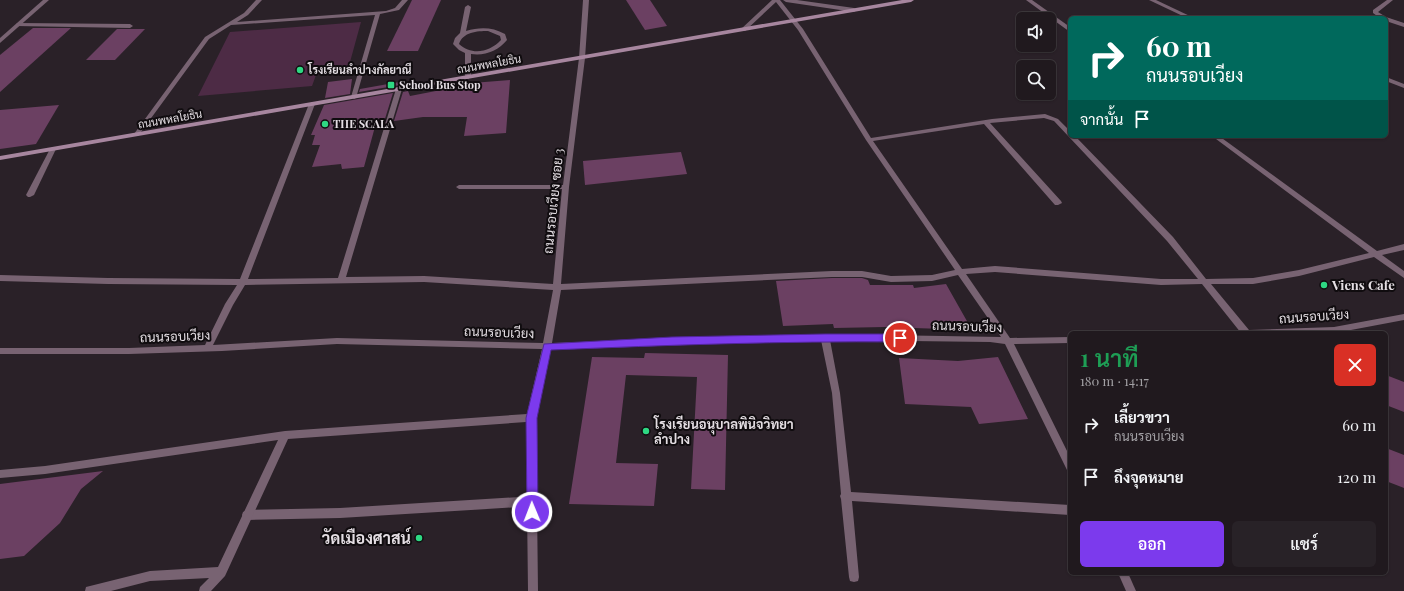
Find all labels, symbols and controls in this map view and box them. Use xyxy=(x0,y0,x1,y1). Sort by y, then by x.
map controls xyxy=(1016,12,1056,100)
button: sound xyxy=(1016,12,1056,52)
text: 60 m xyxy=(1146,27,1212,64)
icon: right xyxy=(1080,32,1132,84)
street label: ถนนพหลโยธิน xyxy=(456,50,522,77)
button: search xyxy=(1016,60,1056,100)
place label: โรงเรียนลำปางกัลยาณี xyxy=(307,62,412,77)
text: ถนนรอบเวียง xyxy=(1146,63,1244,87)
marker: โรงเรียนลำปางกัลยาณี xyxy=(295,65,305,75)
place label: School Bus Stop xyxy=(399,77,481,92)
marker: School Bus Stop xyxy=(386,80,396,90)
street label: ถนนพหลโยธิน xyxy=(137,105,203,132)
icon: arrive xyxy=(1131,108,1153,130)
text: จากนั้น xyxy=(1080,109,1123,129)
place label: THE SCALA xyxy=(333,116,395,131)
marker: THE SCALA xyxy=(320,119,330,129)
street label: ถนนรอบเวียง ซอย 3 xyxy=(539,147,567,254)
place label: Viens Cafe xyxy=(1331,276,1395,293)
marker: Viens Cafe xyxy=(1319,280,1329,290)
street label: ถนนรอบเวียง xyxy=(1278,305,1350,326)
street label: ถนนรอบเวียง xyxy=(932,316,1003,335)
pin xyxy=(883,321,917,355)
street label: ถนนรอบเวียง xyxy=(464,322,535,341)
street label: ถนนรอบเวียง xyxy=(139,326,210,345)
icon: arrive xyxy=(889,327,911,349)
text: 1 นาที xyxy=(1080,341,1139,373)
button: close xyxy=(1334,344,1376,386)
text: 180 m · 14:17 xyxy=(1080,372,1149,389)
text: เลี้ยวขวา xyxy=(1114,407,1170,427)
icon: right xyxy=(1080,414,1102,436)
place label: โรงเรียนอนุบาลพินิจวิทยา ลำปาง xyxy=(653,415,794,447)
text: 60 m xyxy=(1342,415,1376,435)
marker: โรงเรียนอนุบาลพินิจวิทยา ลำปาง xyxy=(641,426,651,436)
text: ถนนรอบเวียง xyxy=(1114,427,1184,444)
icon: arrive xyxy=(1080,466,1102,488)
text: ถึงจุดหมาย xyxy=(1114,467,1184,487)
text: 120 m xyxy=(1337,467,1376,487)
position arrow xyxy=(511,491,553,533)
button: ออก xyxy=(1080,521,1224,567)
button: แชร์ xyxy=(1232,521,1376,567)
place label: วัดเมืองศาสน์ xyxy=(322,527,412,548)
marker: วัดเมืองศาสน์ xyxy=(414,533,424,543)

